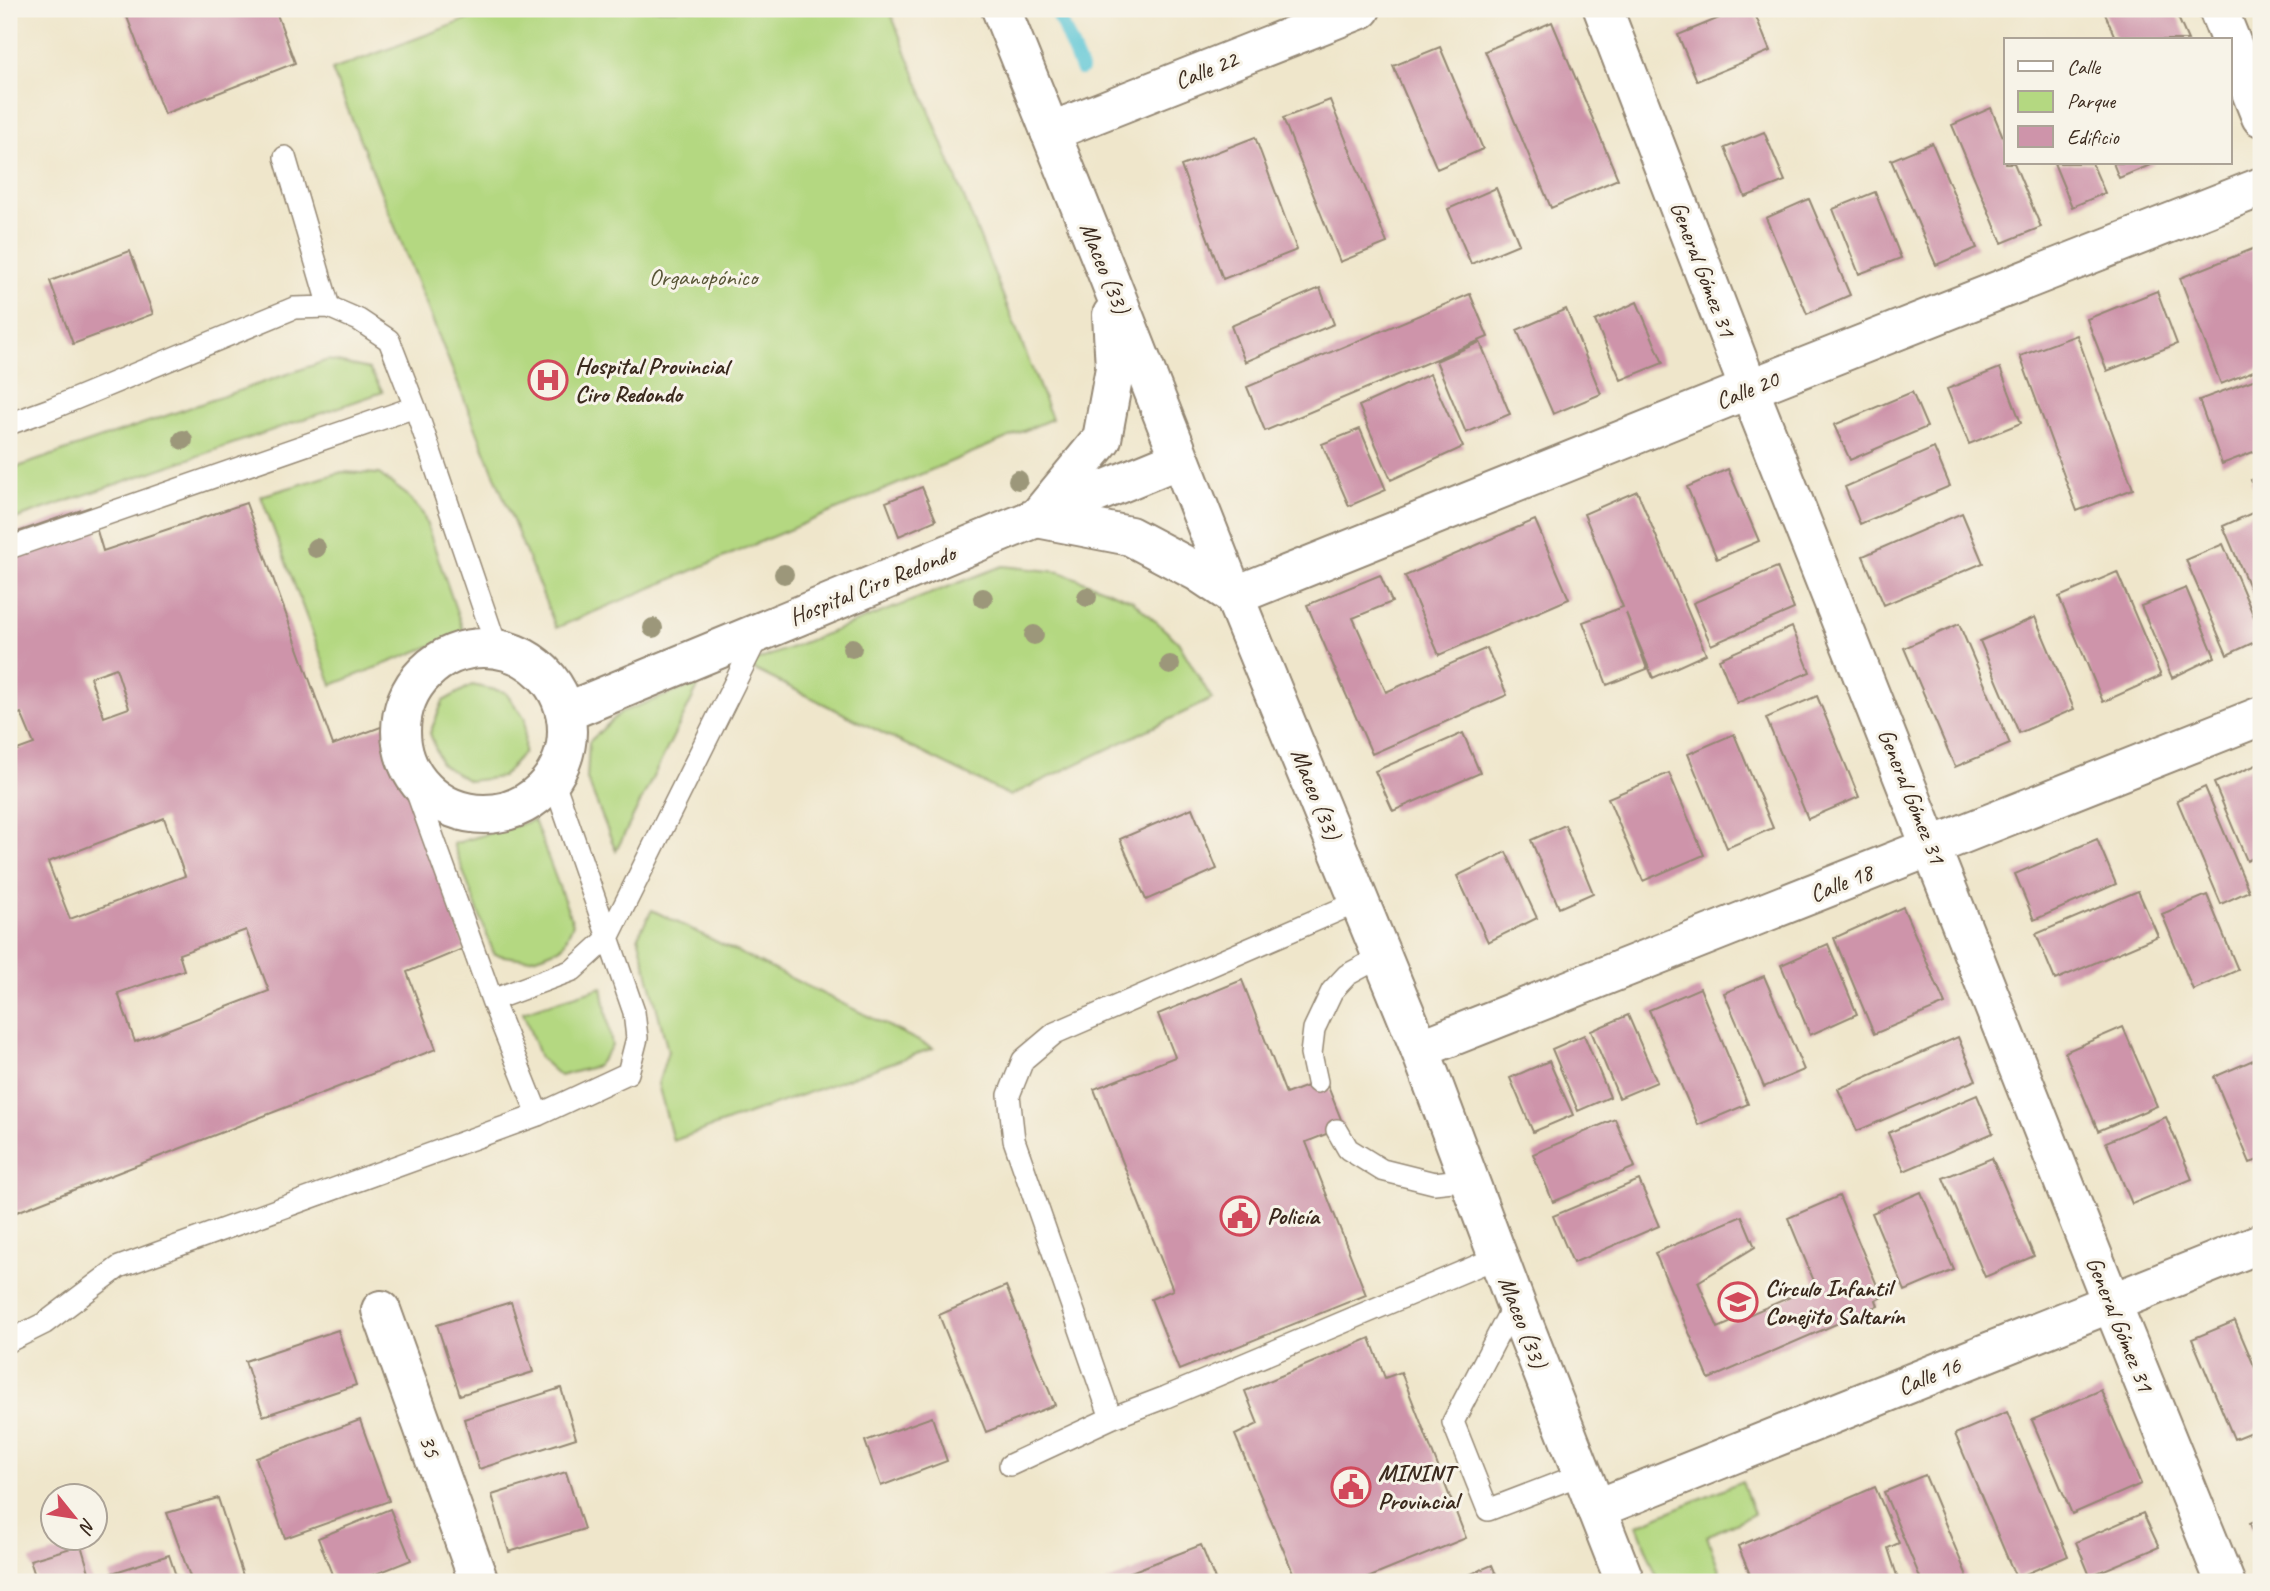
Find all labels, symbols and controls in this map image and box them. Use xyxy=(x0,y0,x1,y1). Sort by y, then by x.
legend xyxy=(2004,38,2232,164)
street label: Calle 22 xyxy=(1170,43,1244,96)
text: Calle xyxy=(2067,54,2101,80)
text: Parque xyxy=(2067,88,2116,114)
text: Edificio xyxy=(2067,124,2120,150)
street label: General Gómez 31 xyxy=(1663,197,1743,342)
street label: Maceo (33) xyxy=(1073,218,1137,319)
park label: Organopónico xyxy=(649,262,760,292)
place label: Hospital Provincial Ciro Redondo xyxy=(575,351,733,409)
hospital icon: Hospital Provincial Ciro Redondo xyxy=(527,359,569,401)
street label: Calle 20 xyxy=(1711,363,1785,416)
street label: Hospital Ciro Redondo xyxy=(785,537,962,632)
street label: General Gómez 31 xyxy=(1871,724,1953,869)
street label: Maceo (33) xyxy=(1284,744,1348,845)
street label: Calle 18 xyxy=(1805,856,1879,909)
public building icon: Policía xyxy=(1219,1195,1261,1237)
place label: Policía xyxy=(1267,1201,1321,1231)
street label: General Gómez 31 xyxy=(2079,1252,2161,1397)
street label: Maceo (33) xyxy=(1492,1272,1555,1373)
place label: Círculo Infantil Conejito Saltarín xyxy=(1765,1273,1906,1331)
school or university icon: Círculo Infantil Conejito Saltarín xyxy=(1717,1281,1759,1323)
street label: Calle 16 xyxy=(1893,1349,1966,1402)
street label: 35 xyxy=(412,1431,448,1462)
place label: MININT Provincial xyxy=(1378,1458,1463,1516)
public building icon: MININT Provincial xyxy=(1330,1466,1372,1508)
north arrow xyxy=(38,1482,108,1552)
text: N xyxy=(73,1514,101,1539)

